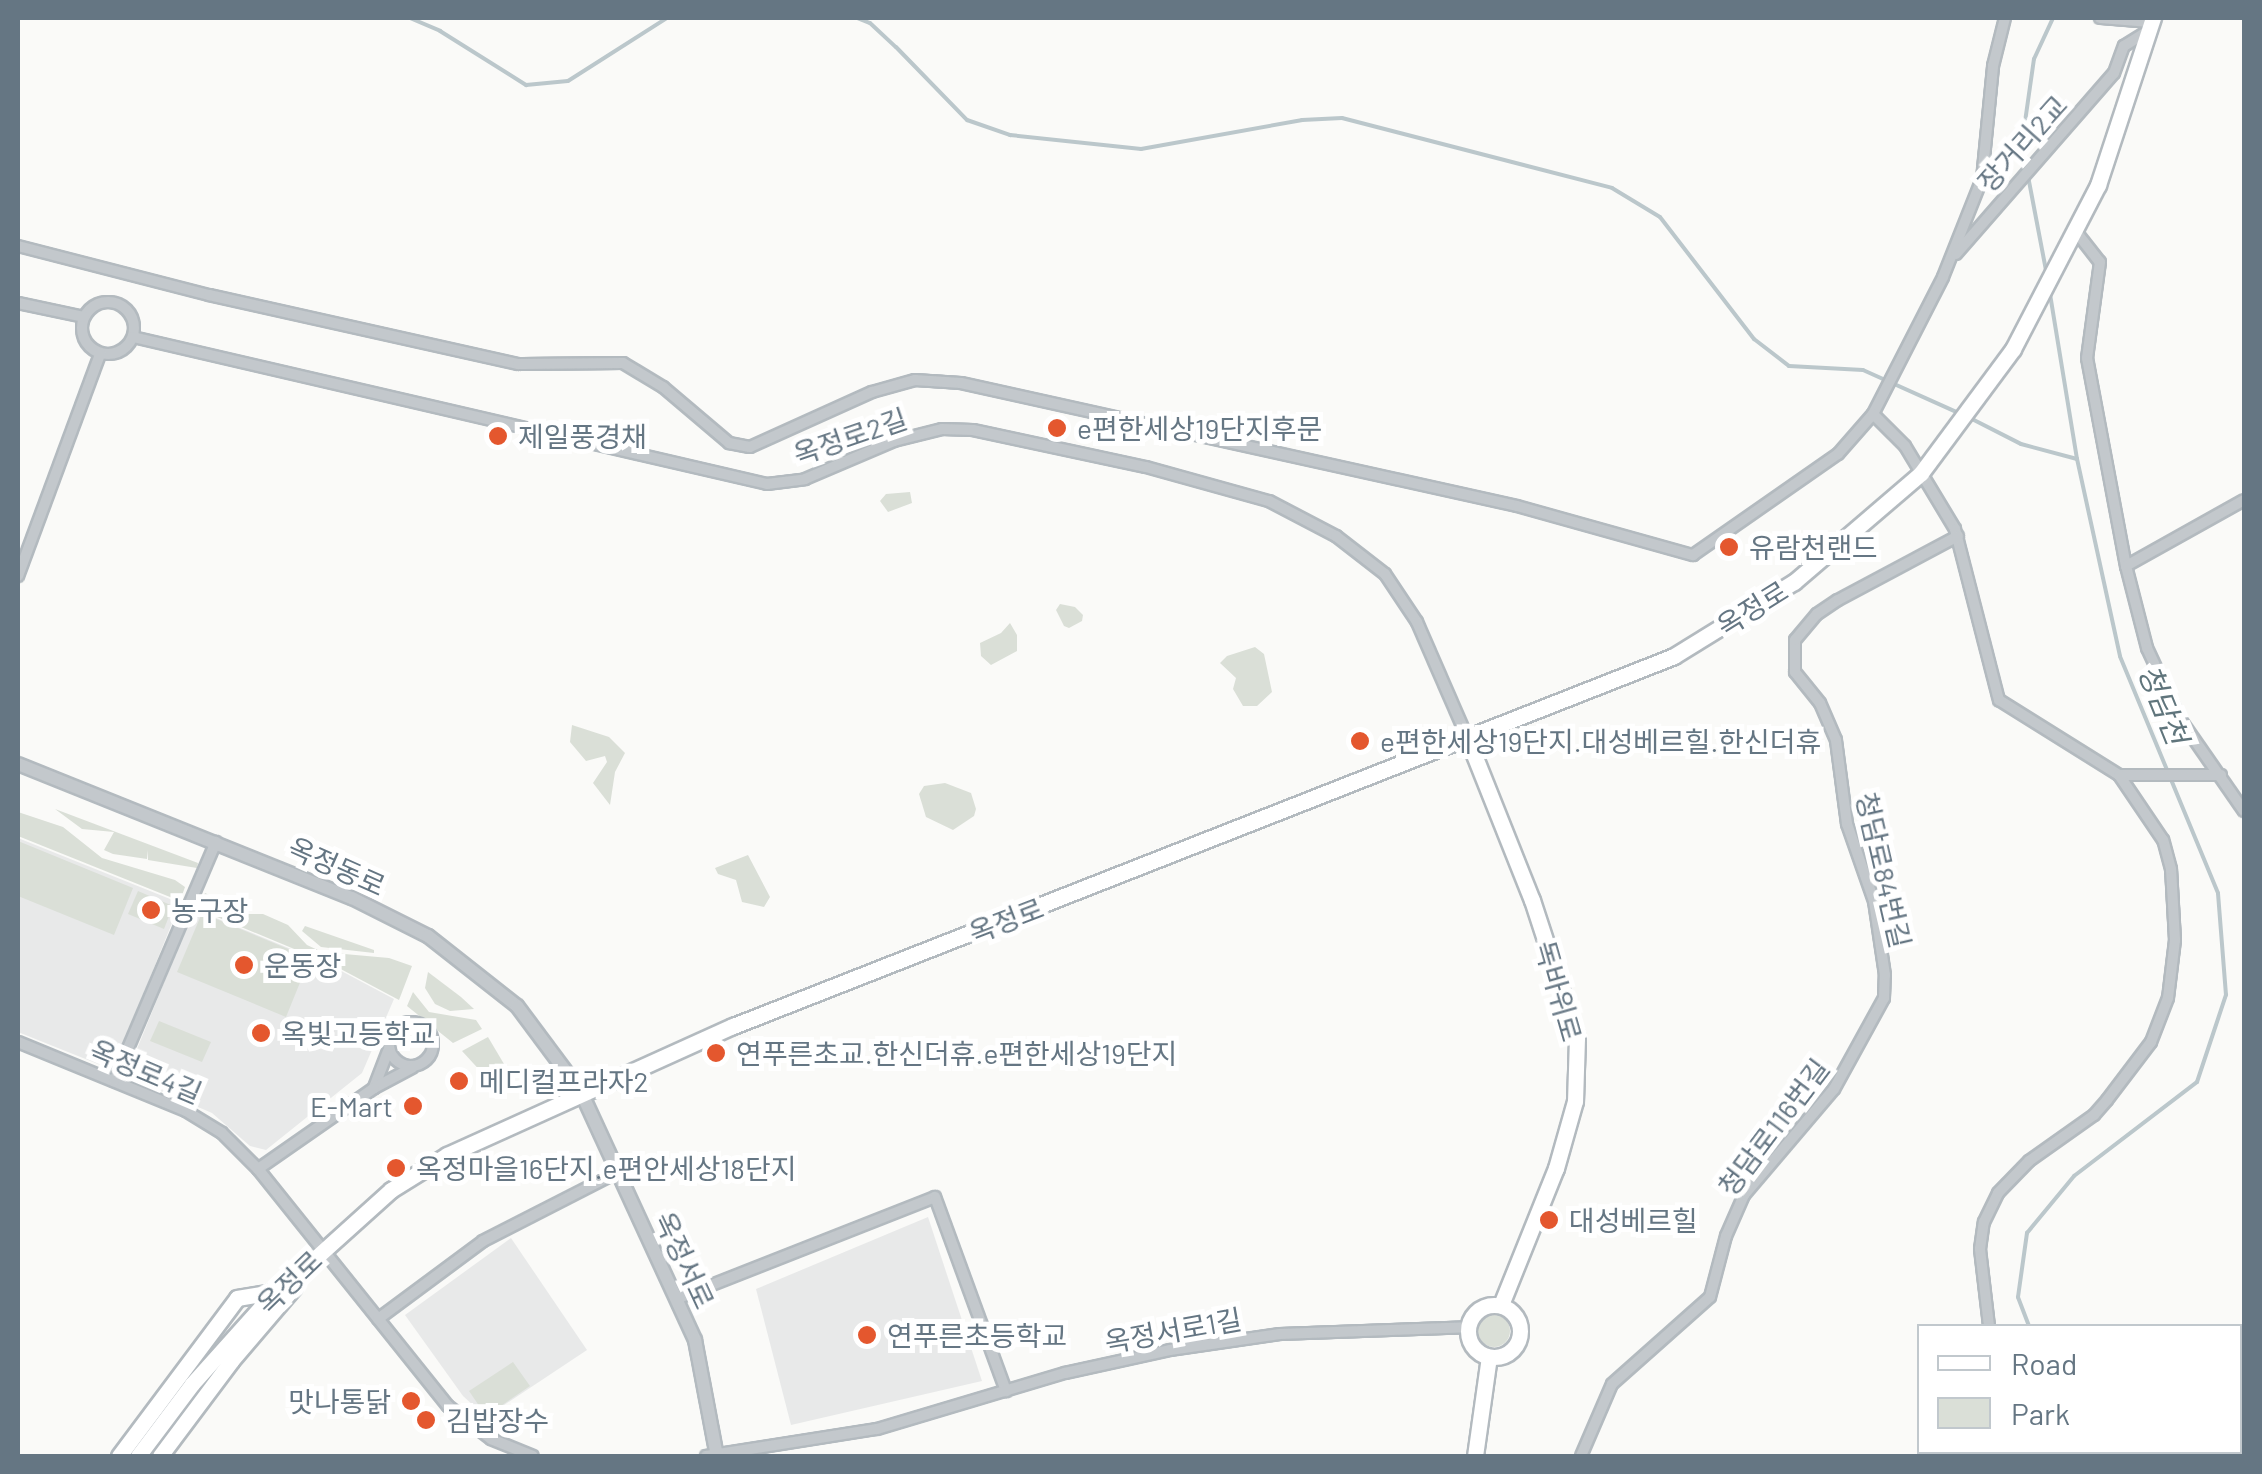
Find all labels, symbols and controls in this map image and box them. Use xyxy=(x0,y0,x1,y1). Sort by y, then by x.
street label: 장거리2교 xyxy=(1970,88,2074,198)
street label: 옥정로2길 xyxy=(789,401,911,471)
place label: e편한세상19단지후문 xyxy=(1077,411,1322,445)
marker: e편한세상19단지후문 xyxy=(1046,417,1068,439)
place label: 제일풍경채 xyxy=(518,419,647,453)
marker: 제일풍경채 xyxy=(487,425,509,447)
place label: 유람천랜드 xyxy=(1749,530,1878,564)
marker: 유람천랜드 xyxy=(1718,536,1740,558)
street label: 옥정로 xyxy=(1710,573,1794,643)
water label: 청담천 xyxy=(2132,659,2196,749)
place label: e편한세상19단지.대성베르힐.한신더휴 xyxy=(1380,724,1821,758)
marker: e편한세상19단지.대성베르힐.한신더휴 xyxy=(1349,730,1371,752)
street label: 청담로84번길 xyxy=(1850,789,1918,951)
street label: 옥정동로 xyxy=(283,830,391,902)
street label: 옥정로 xyxy=(964,890,1048,950)
place label: 농구장 xyxy=(171,893,248,927)
marker: 농구장 xyxy=(140,899,162,921)
street label: 독바위로 xyxy=(1529,937,1589,1045)
place label: 운동장 xyxy=(264,948,341,982)
marker: 운동장 xyxy=(233,954,255,976)
place label: 옥빛고등학교 xyxy=(281,1016,436,1050)
marker: 옥빛고등학교 xyxy=(250,1022,272,1044)
street label: 옥정로4길 xyxy=(85,1032,207,1110)
place label: 연푸른초교.한신더휴.e편한세상19단지 xyxy=(736,1036,1177,1070)
marker: 연푸른초교.한신더휴.e편한세상19단지 xyxy=(705,1042,727,1064)
street label: 청담로116번길 xyxy=(1711,1052,1835,1202)
place label: 메디컬프라자2 xyxy=(479,1064,649,1098)
marker: 메디컬프라자2 xyxy=(448,1070,470,1092)
place label: E-Mart xyxy=(310,1089,393,1123)
marker: E-Mart xyxy=(402,1095,424,1117)
place label: 옥정마을16단지.e편안세상18단지 xyxy=(416,1151,796,1185)
marker: 옥정마을16단지.e편안세상18단지 xyxy=(385,1157,407,1179)
place label: 대성베르힐 xyxy=(1569,1203,1698,1237)
street label: 옥정서로 xyxy=(648,1206,722,1314)
marker: 대성베르힐 xyxy=(1538,1209,1560,1231)
street label: 옥정로 xyxy=(250,1243,328,1321)
street label: 옥정서로1길 xyxy=(1102,1301,1244,1359)
place label: 연푸른초등학교 xyxy=(887,1318,1067,1352)
marker: 연푸른초등학교 xyxy=(856,1324,878,1346)
legend xyxy=(1917,1324,2242,1454)
text: Road xyxy=(2011,1345,2077,1381)
place label: 맛나통닭 xyxy=(288,1384,391,1418)
marker: 맛나통닭 xyxy=(400,1390,422,1412)
text: Park xyxy=(2011,1395,2070,1431)
place label: 김밥장수 xyxy=(446,1403,549,1437)
marker: 김밥장수 xyxy=(415,1409,437,1431)

